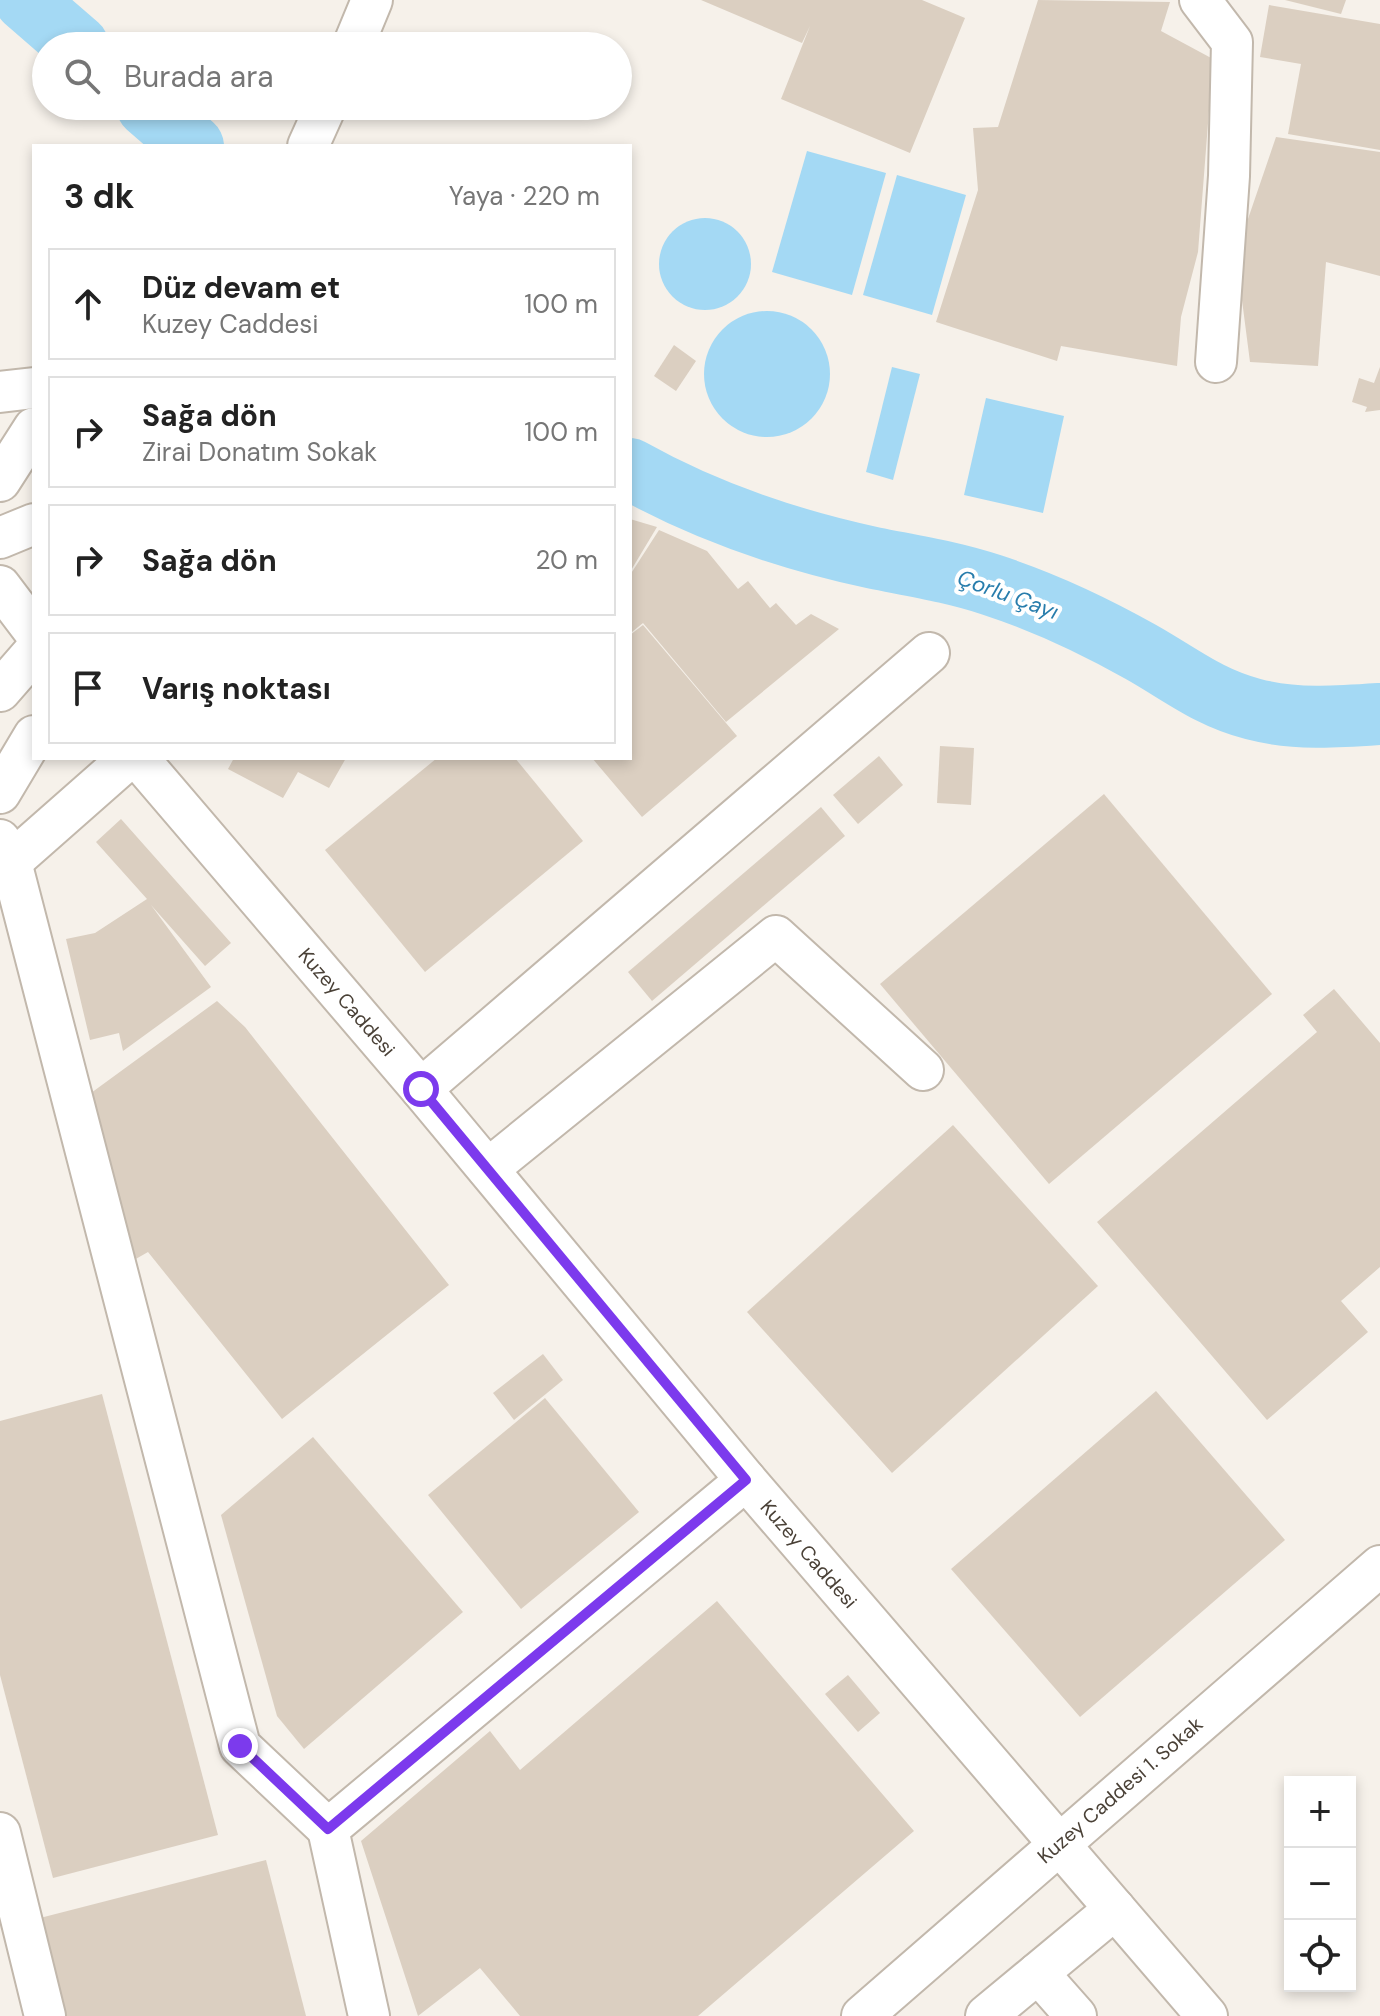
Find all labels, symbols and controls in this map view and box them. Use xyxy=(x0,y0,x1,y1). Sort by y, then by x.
search box xyxy=(32,32,632,120)
icon: search xyxy=(60,54,104,98)
text: Burada ara xyxy=(124,57,274,96)
text: 3 dk xyxy=(64,174,134,219)
text: Yaya · 220 m xyxy=(449,179,600,213)
text: Düz devam et xyxy=(142,268,340,307)
icon: ahead xyxy=(66,282,110,326)
text: 100 m xyxy=(524,287,598,321)
text: Kuzey Caddesi xyxy=(142,307,318,341)
text: Sağa dön xyxy=(142,396,277,435)
icon: right xyxy=(66,410,110,454)
text: 100 m xyxy=(524,415,598,449)
text: Zirai Donatım Sokak xyxy=(142,435,377,469)
icon: right xyxy=(66,538,110,582)
text: Sağa dön xyxy=(142,541,277,580)
text: 20 m xyxy=(535,543,598,577)
water label: Çorlu Çayı xyxy=(953,563,1062,626)
icon: arrive xyxy=(66,666,110,710)
text: Varış noktası xyxy=(142,669,331,708)
street label: Kuzey Caddesi xyxy=(293,942,401,1062)
route start xyxy=(403,1071,439,1107)
street label: Kuzey Caddesi xyxy=(755,1494,863,1614)
street label: Kuzey Caddesi 1. Sokak xyxy=(1032,1711,1208,1869)
route end xyxy=(222,1728,258,1764)
map controls xyxy=(1284,1776,1356,1992)
button: + xyxy=(1284,1776,1356,1848)
button: − xyxy=(1284,1848,1356,1920)
button: locate xyxy=(1284,1920,1356,1992)

